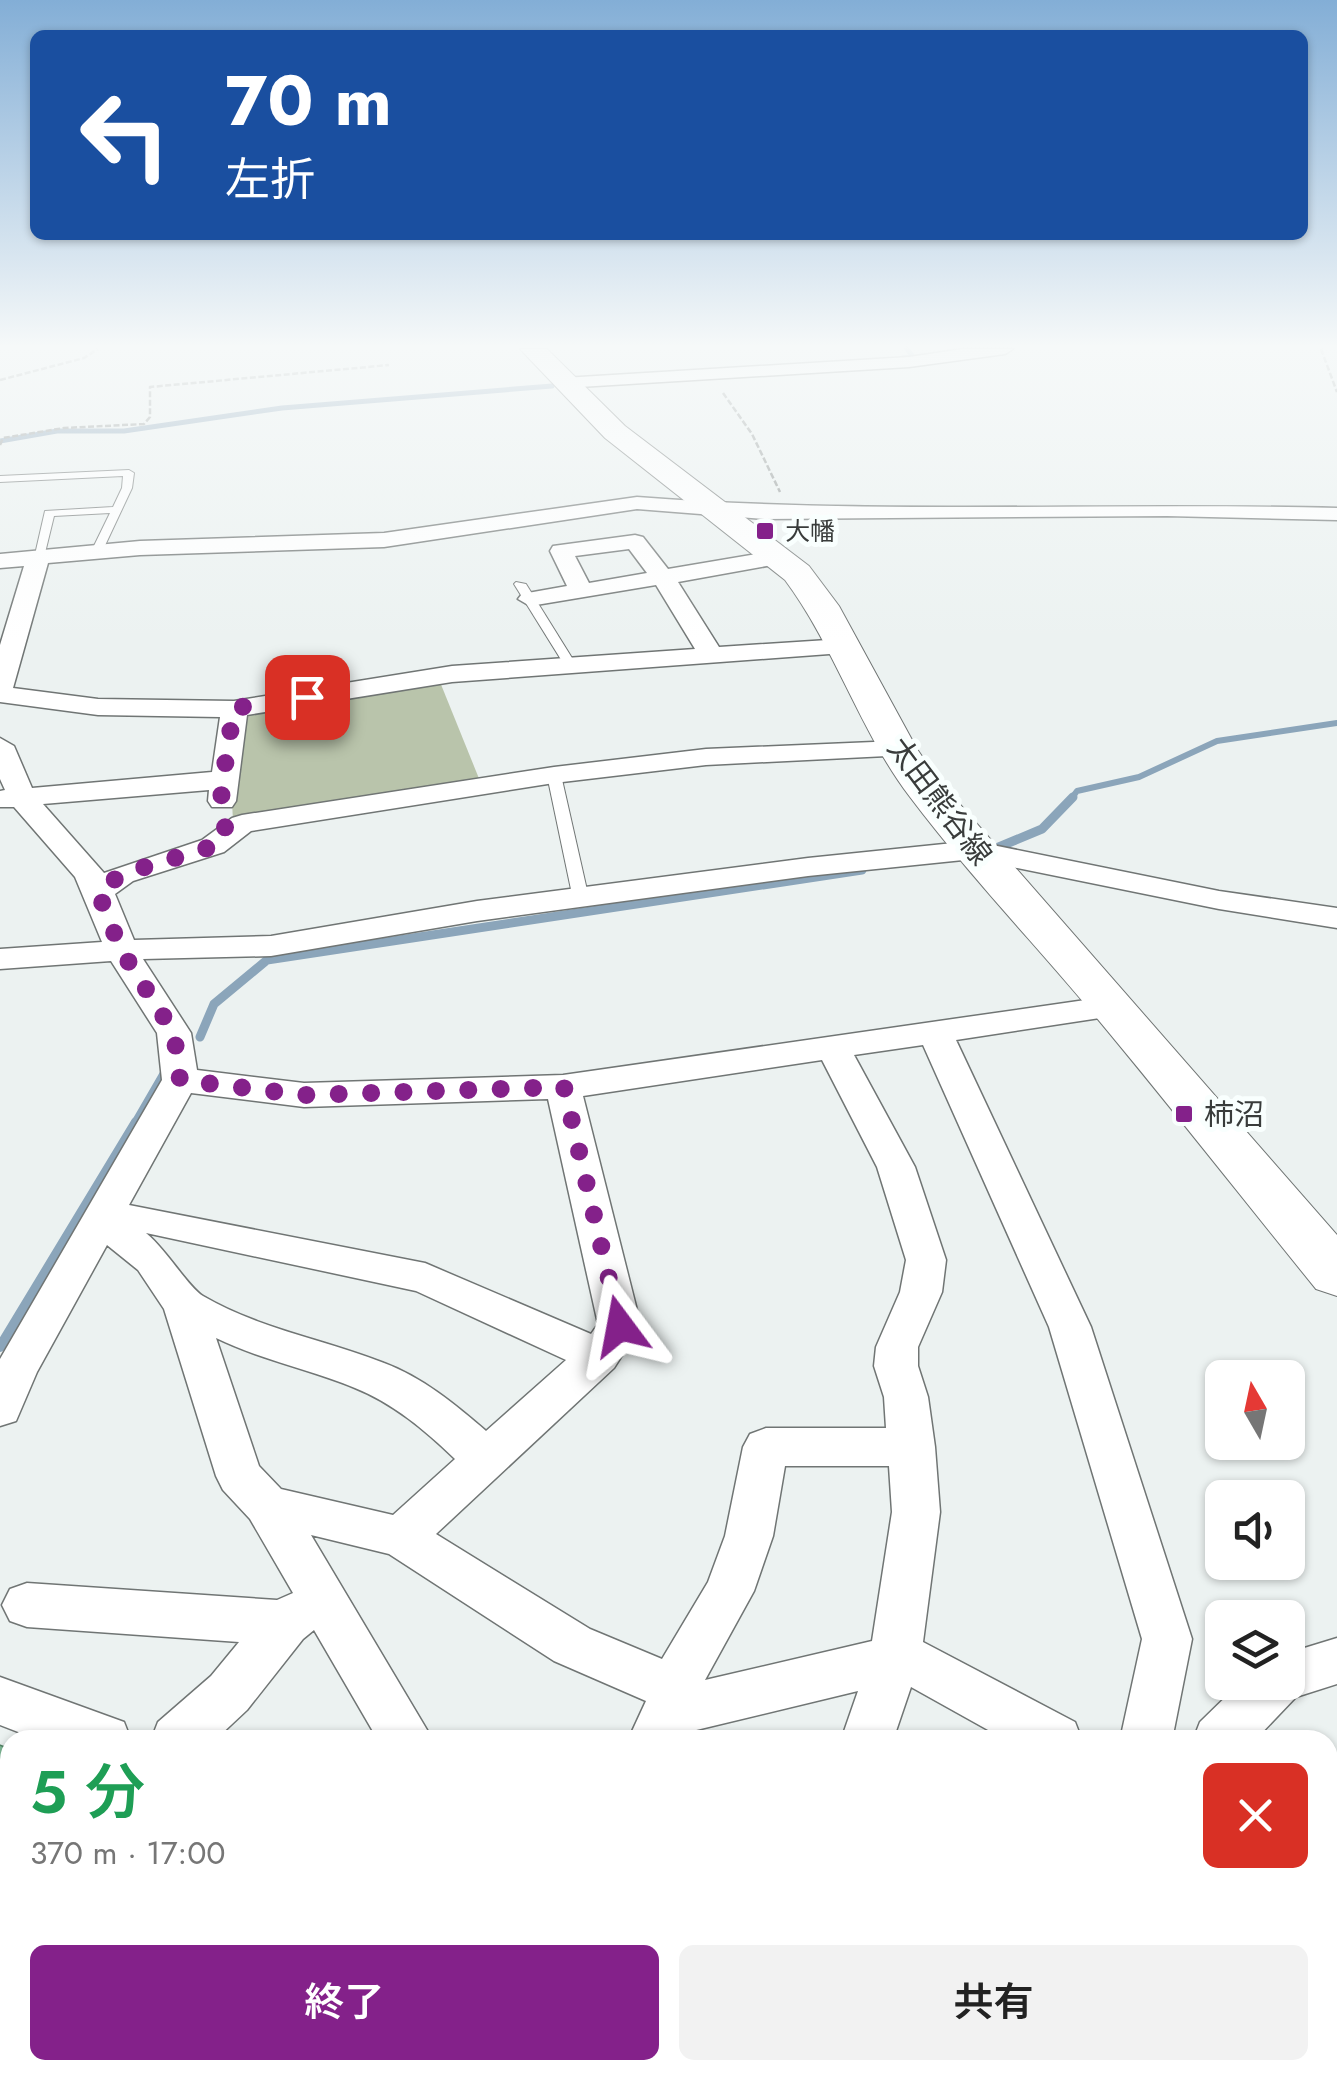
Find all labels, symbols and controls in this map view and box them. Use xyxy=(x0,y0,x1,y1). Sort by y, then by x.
text: 70 m xyxy=(225,50,392,151)
icon: left xyxy=(60,70,190,200)
text: 左折 xyxy=(225,147,315,212)
place label: 大幡 xyxy=(785,513,835,549)
marker: 大幡 xyxy=(754,520,776,542)
pin xyxy=(265,655,350,740)
icon: arrive xyxy=(280,670,335,725)
street label: 太田熊谷線 xyxy=(878,728,1002,874)
place label: 柿沼 xyxy=(1204,1093,1264,1136)
marker: 柿沼 xyxy=(1173,1103,1195,1125)
position arrow xyxy=(568,1274,672,1378)
north arrow xyxy=(1205,1360,1305,1460)
map controls xyxy=(1205,1360,1305,1700)
button: sound xyxy=(1205,1480,1305,1580)
button: layers xyxy=(1205,1600,1305,1700)
text: 5 分 xyxy=(30,1749,145,1836)
button: close xyxy=(1203,1763,1308,1868)
text: 370 m · 17:00 xyxy=(30,1830,226,1876)
button: 終了 xyxy=(30,1945,659,2060)
button: 共有 xyxy=(679,1945,1308,2060)

